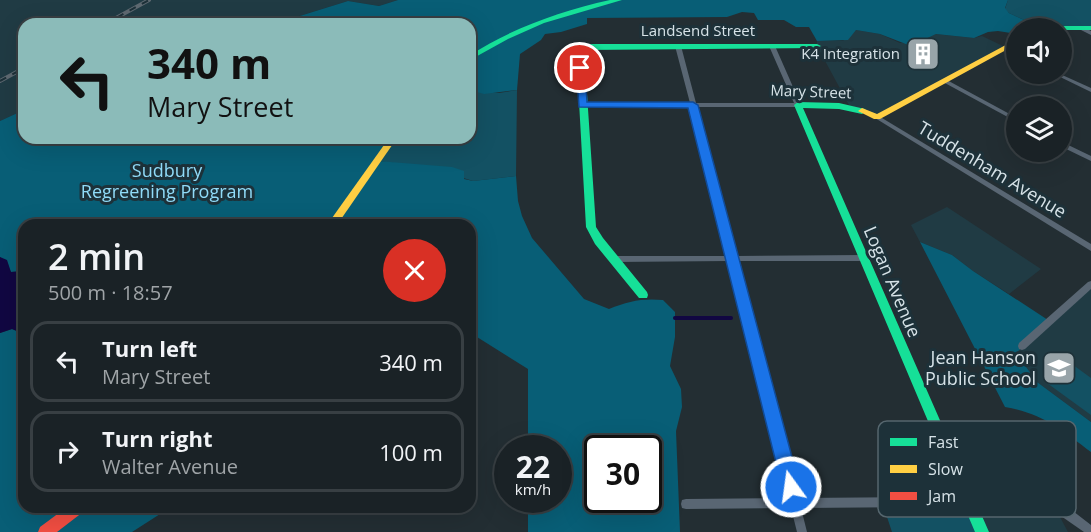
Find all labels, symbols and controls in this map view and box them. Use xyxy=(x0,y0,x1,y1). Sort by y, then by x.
map controls xyxy=(1006,18,1072,162)
button: sound xyxy=(1006,18,1072,84)
street label: Landsend Street xyxy=(641,20,755,40)
text: 340 m xyxy=(147,34,271,91)
building icon: K4 Integration xyxy=(905,36,941,72)
icon: left xyxy=(48,42,126,120)
pin xyxy=(554,42,605,93)
place label: K4 Integration xyxy=(801,43,900,63)
icon: arrive xyxy=(563,51,596,84)
street label: Mary Street xyxy=(770,80,852,102)
text: Mary Street xyxy=(147,88,293,125)
button: layers xyxy=(1006,96,1072,162)
street label: Tuddenham Avenue xyxy=(914,115,1071,223)
park label: Sudbury Regreening Program xyxy=(81,158,253,203)
street label: Logan Avenue xyxy=(859,222,927,341)
text: 2 min xyxy=(48,232,145,281)
button: close xyxy=(383,239,446,302)
text: 500 m · 18:57 xyxy=(48,279,173,306)
text: Turn left xyxy=(102,333,197,363)
icon: left xyxy=(51,345,84,378)
place label: Jean Hanson Public School xyxy=(925,345,1036,390)
text: 340 m xyxy=(379,347,443,377)
school or university icon: Jean Hanson Public School xyxy=(1041,350,1077,386)
text: Mary Street xyxy=(102,363,210,390)
legend xyxy=(878,421,1076,517)
text: Turn right xyxy=(102,423,213,453)
text: Fast xyxy=(928,431,959,453)
icon: right xyxy=(51,435,84,468)
speed limit sign: 30 xyxy=(584,435,662,513)
text: 100 m xyxy=(379,437,443,467)
text: 22 xyxy=(516,446,550,487)
text: Walter Avenue xyxy=(102,453,238,480)
position arrow xyxy=(759,455,823,519)
text: Slow xyxy=(928,458,963,480)
text: km/h xyxy=(515,479,551,499)
text: Jam xyxy=(926,485,956,507)

